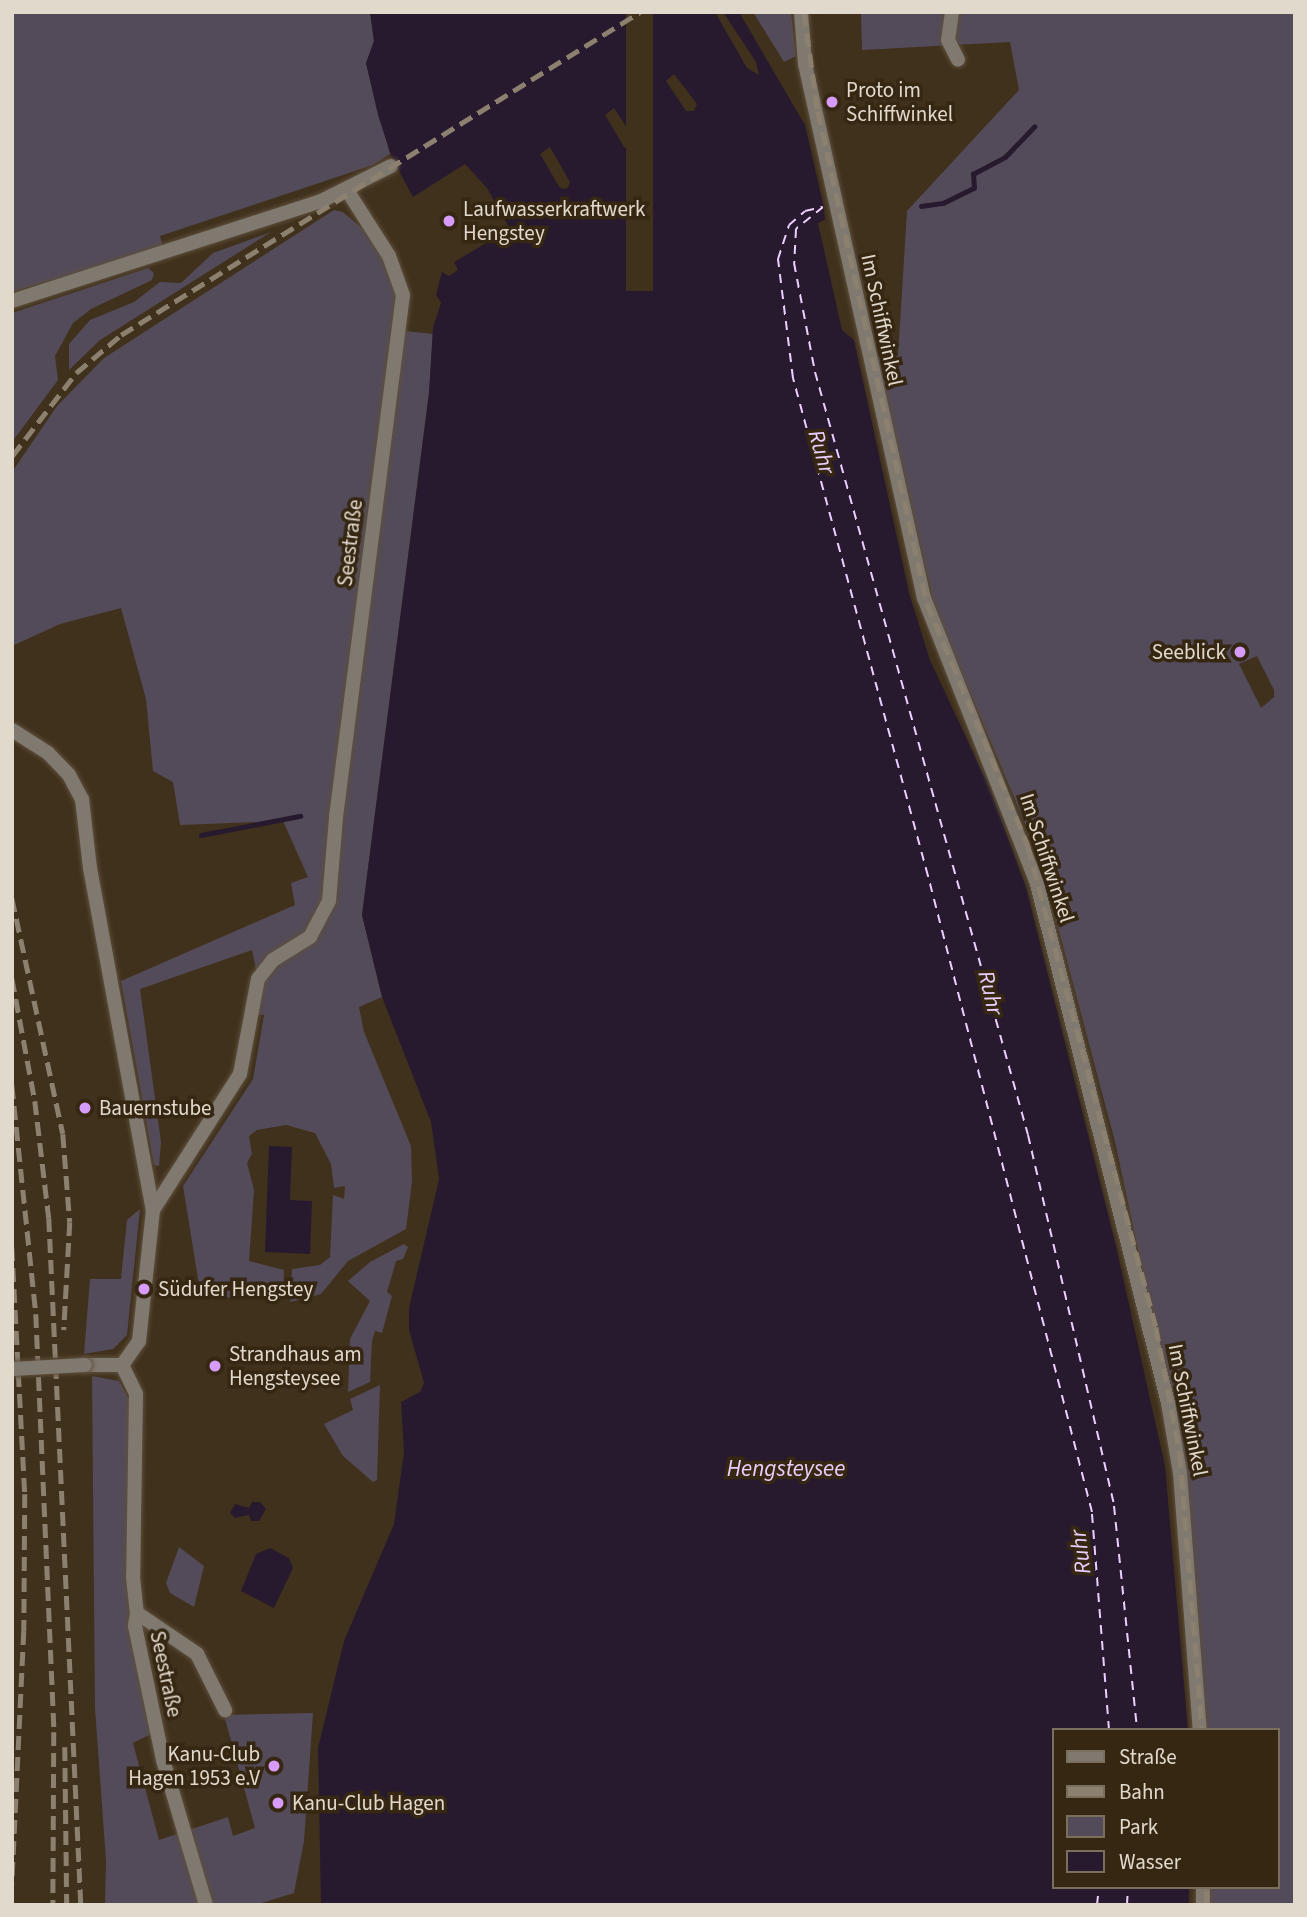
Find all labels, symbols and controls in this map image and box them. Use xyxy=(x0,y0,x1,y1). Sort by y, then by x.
place label: Proto im Schiffwinkel xyxy=(846,77,953,127)
marker: Proto im Schiffwinkel xyxy=(824,94,840,110)
place label: Laufwasserkraftwerk Hengstey xyxy=(463,196,645,246)
marker: Laufwasserkraftwerk Hengstey xyxy=(441,213,457,229)
street label: Im Schiffwinkel xyxy=(856,252,908,388)
water label: Ruhr xyxy=(802,427,840,477)
street label: Seestraße xyxy=(332,498,368,588)
place label: Seeblick xyxy=(1152,639,1226,665)
marker: Seeblick xyxy=(1232,644,1248,660)
street label: Im Schiffwinkel xyxy=(1014,790,1080,926)
water label: Ruhr xyxy=(972,968,1008,1018)
place label: Bauernstube xyxy=(99,1095,211,1121)
marker: Bauernstube xyxy=(77,1100,93,1116)
place label: Südufer Hengstey xyxy=(158,1276,313,1302)
marker: Südufer Hengstey xyxy=(136,1281,152,1297)
place label: Strandhaus am Hengsteysee xyxy=(229,1341,362,1391)
street label: Im Schiffwinkel xyxy=(1163,1342,1213,1478)
marker: Strandhaus am Hengsteysee xyxy=(207,1358,223,1374)
water label: Hengsteysee xyxy=(727,1455,845,1483)
water label: Ruhr xyxy=(1065,1528,1097,1576)
street label: Seestraße xyxy=(145,1629,187,1719)
legend xyxy=(1052,1728,1279,1889)
place label: Kanu-Club Hagen 1953 e.V xyxy=(128,1741,260,1791)
text: Straße xyxy=(1119,1742,1177,1772)
marker: Kanu-Club Hagen 1953 e.V xyxy=(266,1758,282,1774)
text: Bahn xyxy=(1119,1777,1165,1807)
place label: Kanu-Club Hagen xyxy=(292,1790,445,1816)
marker: Kanu-Club Hagen xyxy=(270,1795,286,1811)
text: Park xyxy=(1119,1812,1158,1842)
text: Wasser xyxy=(1119,1847,1181,1877)

